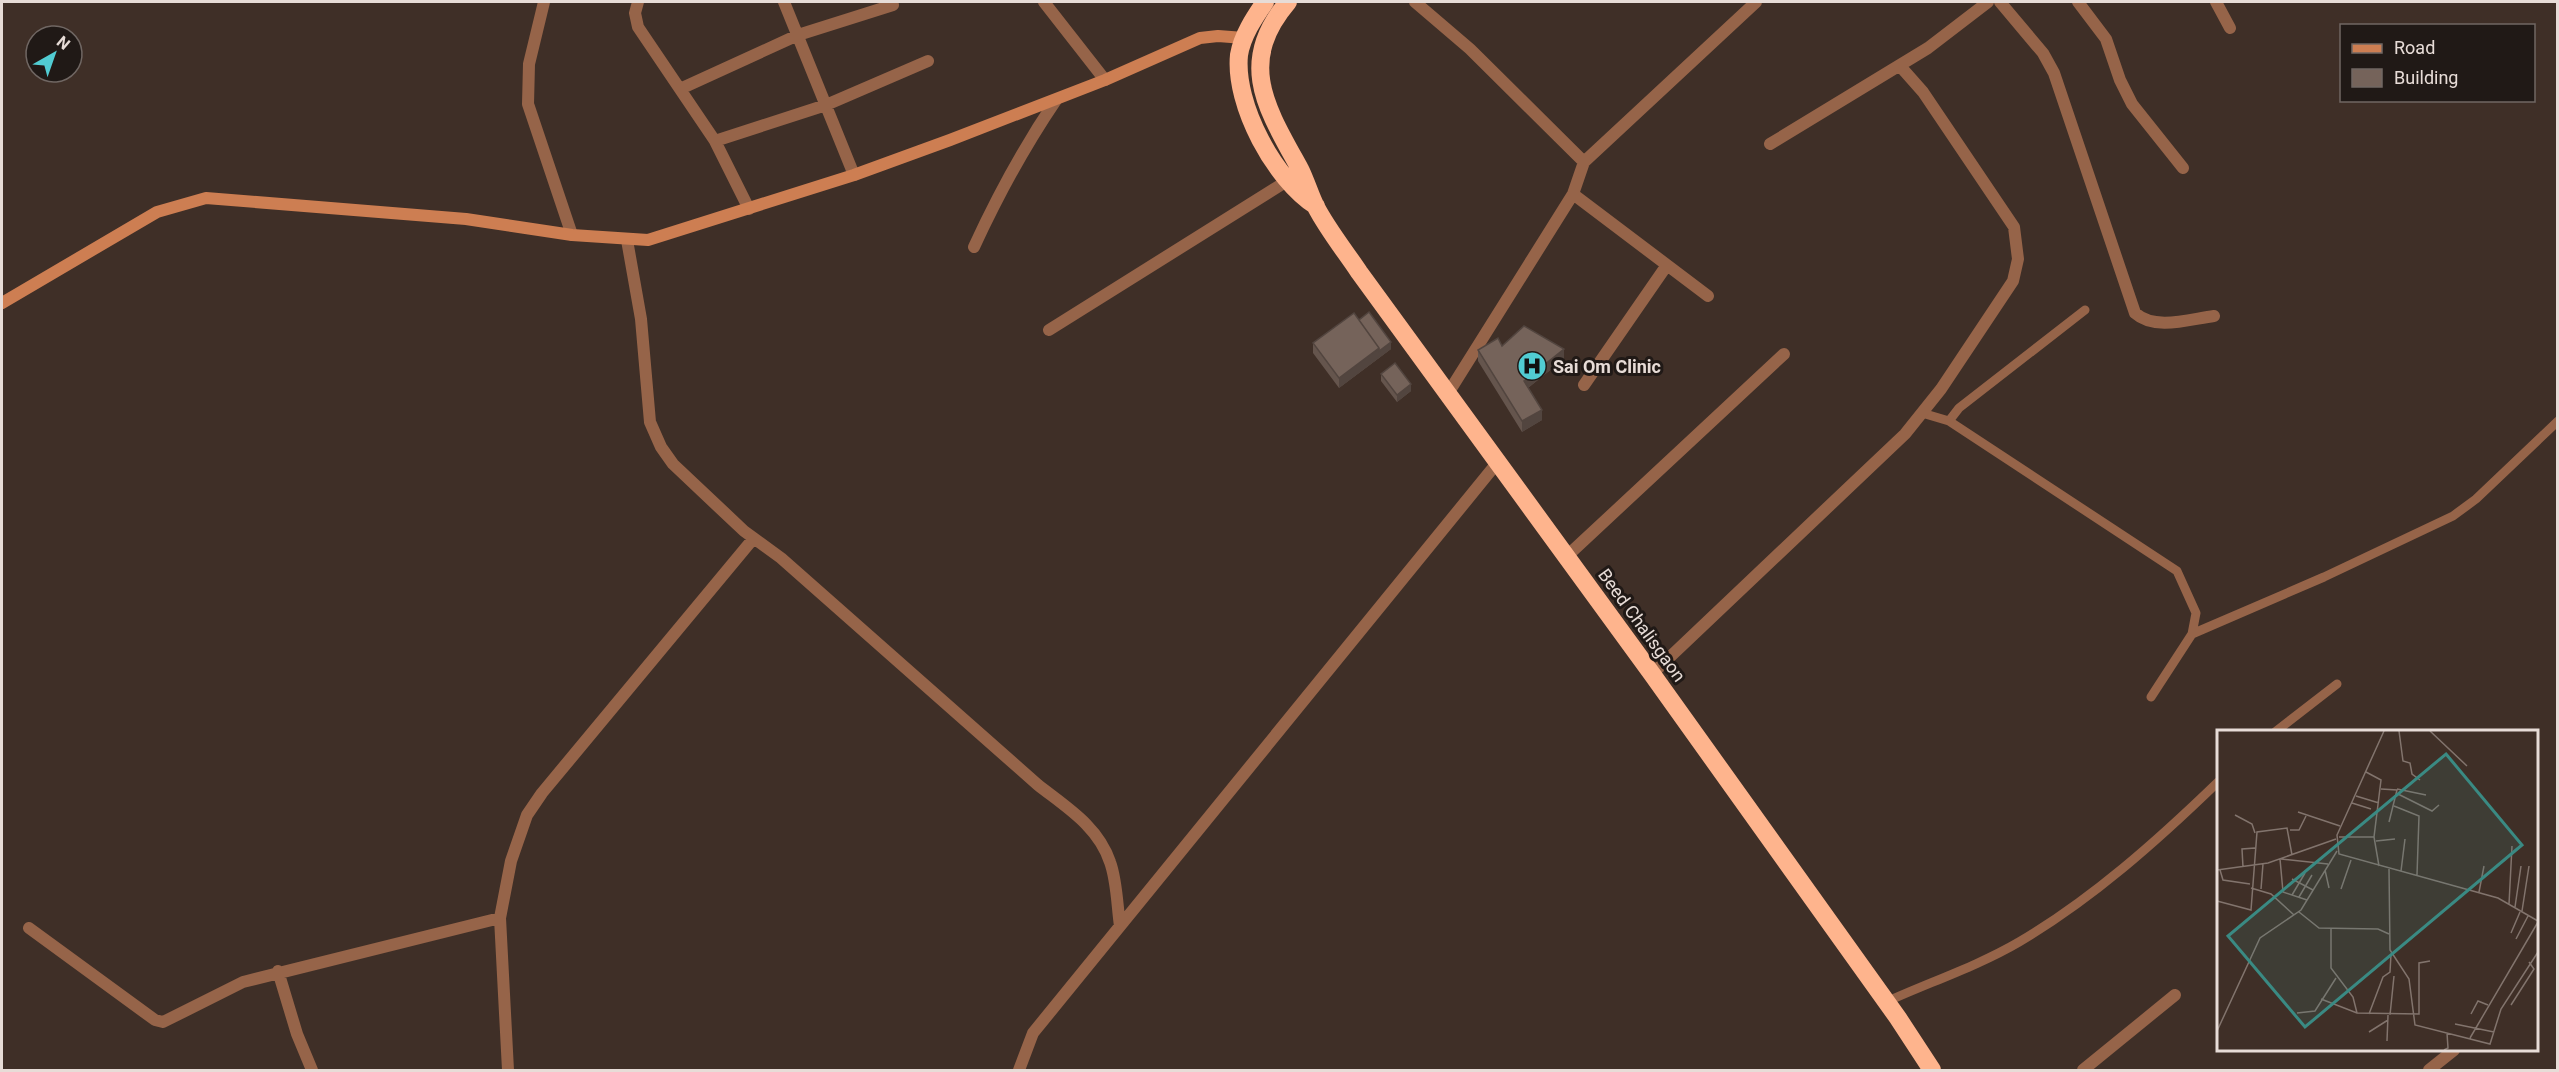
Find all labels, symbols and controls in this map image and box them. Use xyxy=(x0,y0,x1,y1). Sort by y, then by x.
north arrow xyxy=(24,24,84,84)
legend xyxy=(2340,24,2535,102)
text: N xyxy=(53,32,74,54)
text: Road xyxy=(2394,37,2435,58)
text: Building xyxy=(2394,67,2458,88)
hospital icon: Sai Om Clinic xyxy=(1516,350,1548,382)
place label: Sai Om Clinic xyxy=(1553,356,1661,377)
street label: Beed Chalisgaon xyxy=(1594,564,1690,686)
inset map xyxy=(2217,730,2538,1051)

